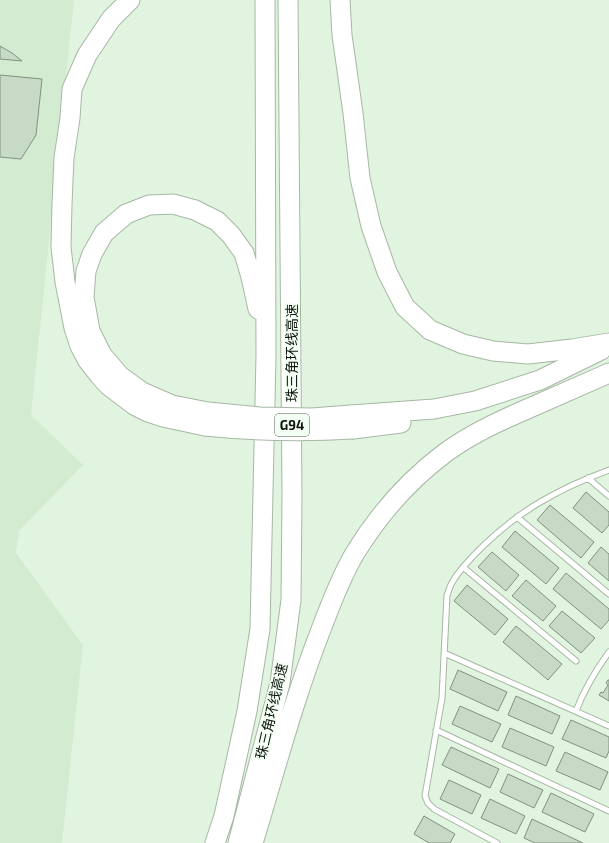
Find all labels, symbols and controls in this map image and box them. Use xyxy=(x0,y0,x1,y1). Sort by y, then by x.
street label: 珠三角环线高速 xyxy=(283,304,300,402)
road number: G94 xyxy=(275,414,309,436)
street label: 珠三角环线高速 xyxy=(252,661,290,761)

